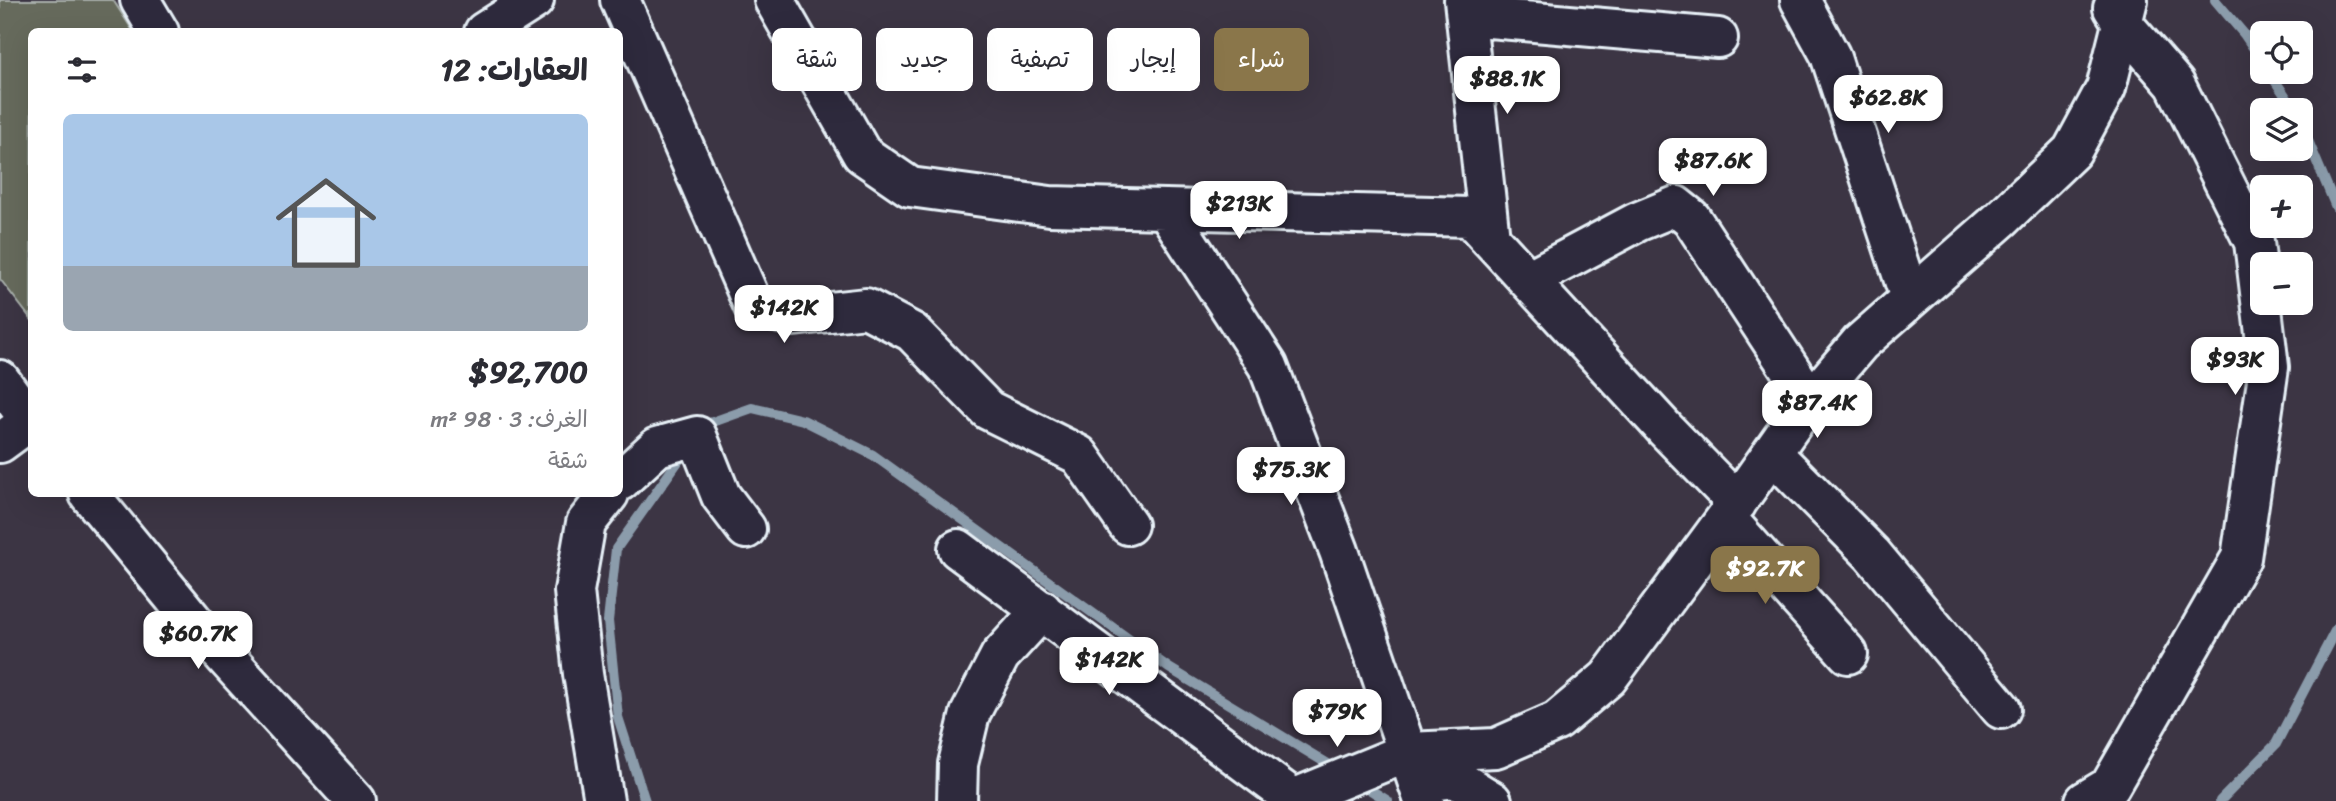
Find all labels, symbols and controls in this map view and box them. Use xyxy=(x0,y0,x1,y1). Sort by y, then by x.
map controls xyxy=(2250,21,2313,315)
button: locate xyxy=(2250,21,2313,84)
chip: شقة xyxy=(772,28,862,91)
chip: جديد xyxy=(876,28,973,91)
chip: تصفية xyxy=(987,28,1093,91)
chip: إيجار xyxy=(1107,28,1200,91)
chip: شراء xyxy=(1214,28,1309,91)
text: العقارات: 12 xyxy=(440,43,588,97)
icon: filters xyxy=(63,51,101,89)
pin: $88.1K xyxy=(1450,57,1564,116)
text: $88.1K xyxy=(1470,58,1544,99)
pin: $62.8K xyxy=(1831,76,1945,135)
text: $62.8K xyxy=(1850,77,1926,118)
button: layers xyxy=(2250,98,2313,161)
pin: $87.6K xyxy=(1656,138,1770,198)
text: $87.6K xyxy=(1675,140,1751,181)
icon: home xyxy=(263,160,389,286)
button: + xyxy=(2250,175,2313,238)
pin: $213K xyxy=(1190,182,1288,241)
text: $213K xyxy=(1206,183,1272,224)
button: − xyxy=(2250,252,2313,315)
pin: $142K xyxy=(735,286,833,345)
text: $142K xyxy=(751,287,817,328)
pin: $93K xyxy=(2194,338,2276,397)
text: $93K xyxy=(2207,339,2263,380)
text: $92,700 xyxy=(469,345,588,399)
pin: $87.4K xyxy=(1760,380,1874,440)
text: $87.4K xyxy=(1778,382,1856,423)
text: الغرف: 3 · 98 m² xyxy=(431,399,588,440)
text: شقة xyxy=(548,440,588,481)
pin: $75.3K xyxy=(1234,448,1348,507)
text: $75.3K xyxy=(1253,449,1329,490)
pin: $92.7K xyxy=(1708,546,1822,606)
text: $92.7K xyxy=(1727,548,1803,589)
pin: $60.7K xyxy=(141,612,255,671)
text: $60.7K xyxy=(159,613,237,654)
pin: $142K xyxy=(1060,638,1158,697)
text: $142K xyxy=(1076,639,1142,680)
pin: $79K xyxy=(1296,690,1378,749)
text: $79K xyxy=(1309,691,1365,732)

